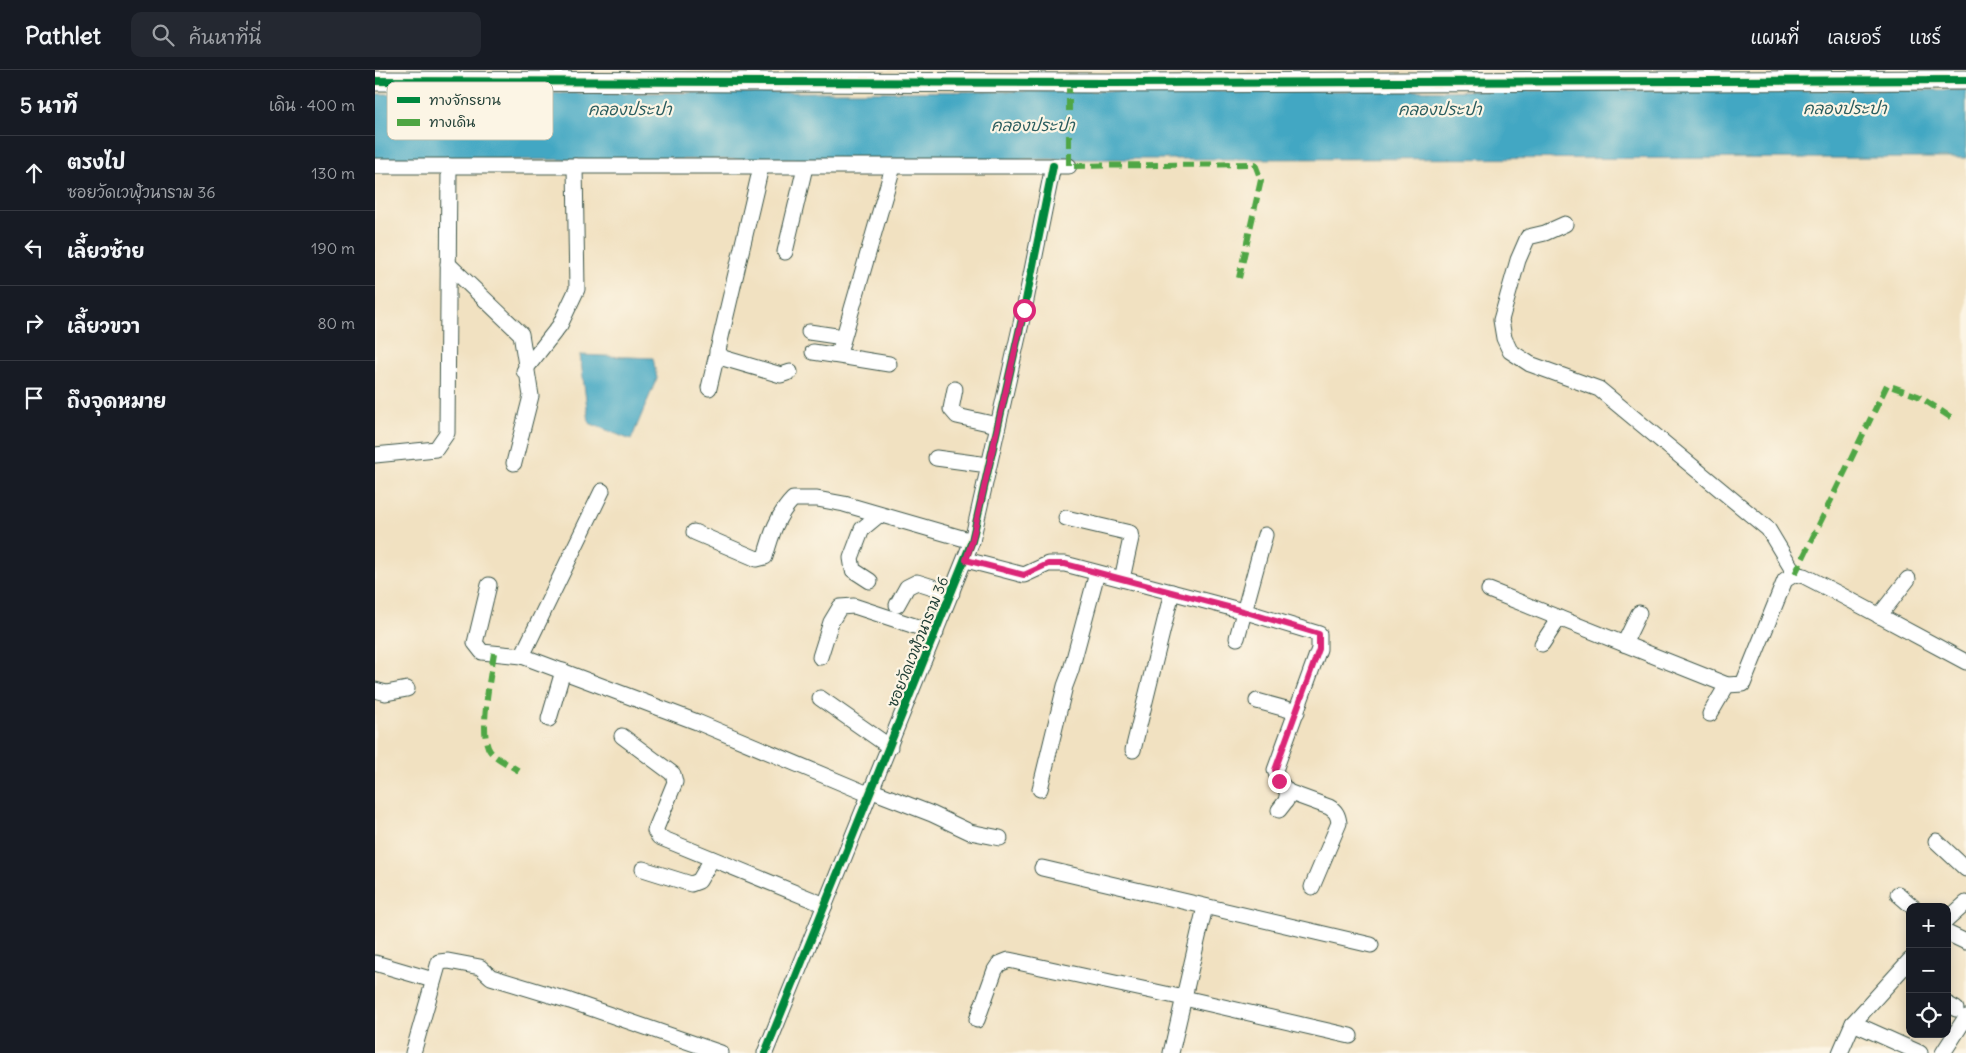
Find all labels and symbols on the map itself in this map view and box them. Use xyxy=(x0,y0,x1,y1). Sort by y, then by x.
legend xyxy=(387,82,553,140)
text: ทางจักรยาน xyxy=(429,91,502,109)
water label: คลองประปา xyxy=(1803,98,1888,118)
water label: คลองประปา xyxy=(588,99,673,119)
water label: คลองประปา xyxy=(1398,99,1483,119)
text: ทางเดิน xyxy=(429,113,476,131)
water label: คลองประปา xyxy=(991,115,1076,135)
route start xyxy=(1013,299,1036,322)
street label: ซอยวัดเวฬุวนาราม 36 xyxy=(883,574,954,711)
route end xyxy=(1268,770,1291,793)

